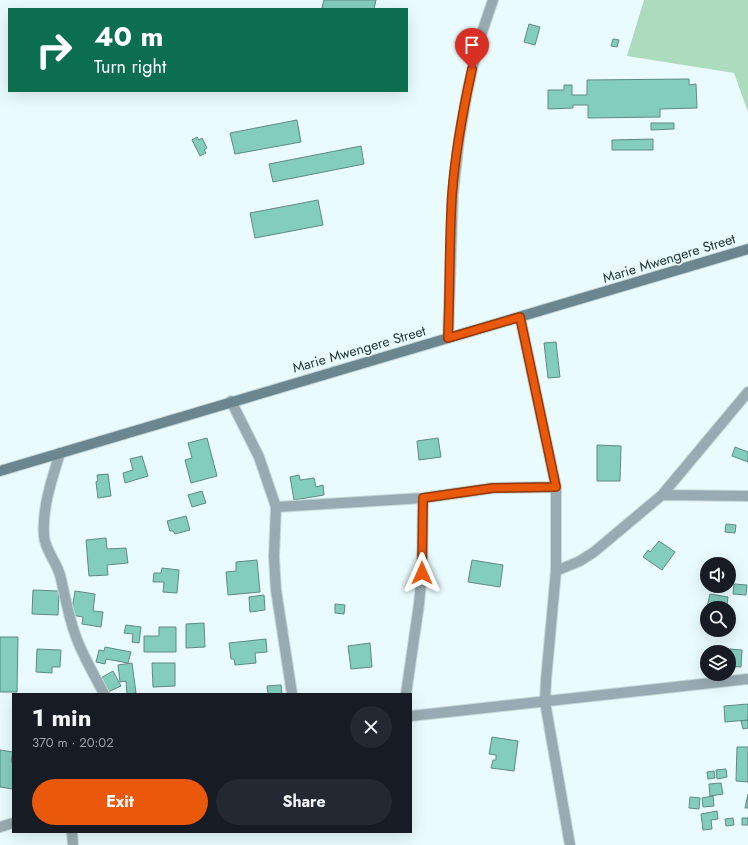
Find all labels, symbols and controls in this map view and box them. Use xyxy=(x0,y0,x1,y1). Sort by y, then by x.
text: 40 m xyxy=(94,16,163,57)
icon: right xyxy=(28,24,80,76)
pin xyxy=(455,28,489,69)
icon: arrive xyxy=(461,34,483,56)
text: Turn right xyxy=(94,54,166,80)
street label: Marie Mwengere Street xyxy=(600,228,738,288)
street label: Marie Mwengere Street xyxy=(290,320,429,378)
position arrow xyxy=(401,552,443,594)
map controls xyxy=(700,557,736,681)
button: sound xyxy=(700,557,736,593)
button: search xyxy=(700,601,736,637)
button: layers xyxy=(700,645,736,681)
text: 1 min xyxy=(32,700,92,735)
button: close xyxy=(350,706,392,748)
text: 370 m · 20:02 xyxy=(32,733,114,752)
button: Exit xyxy=(32,779,208,825)
button: Share xyxy=(216,779,392,825)

